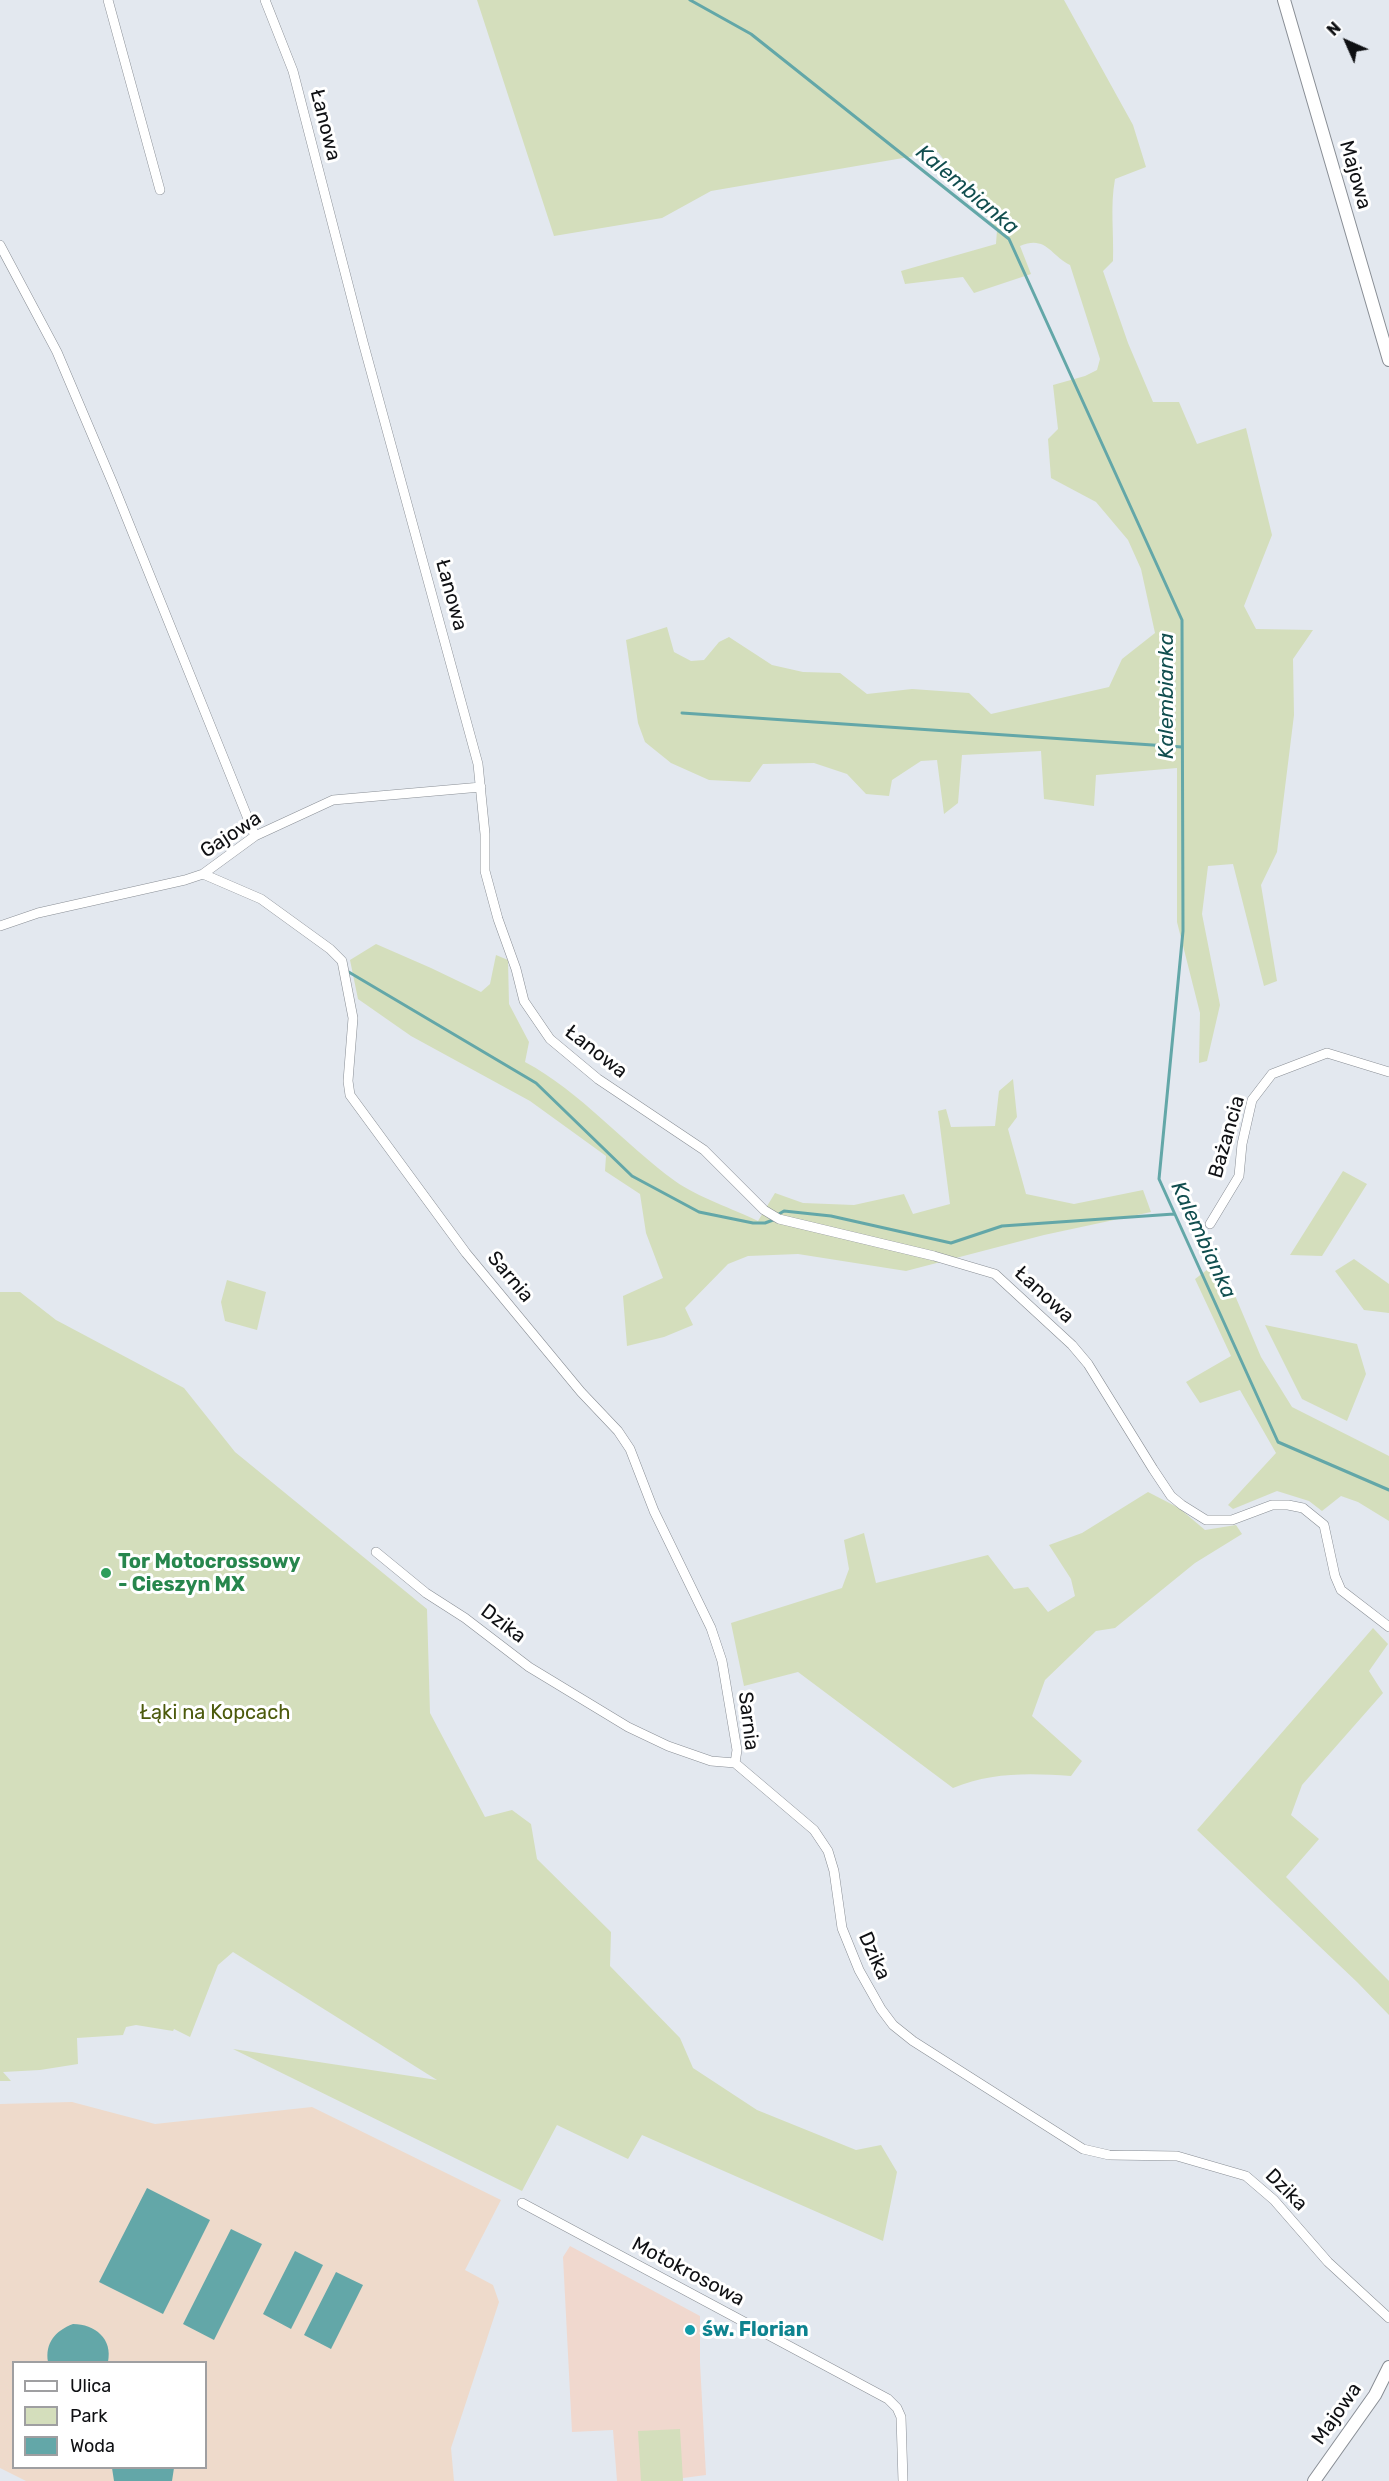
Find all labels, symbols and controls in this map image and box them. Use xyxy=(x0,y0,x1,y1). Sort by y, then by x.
north arrow xyxy=(1317,12,1377,72)
text: N xyxy=(1323,18,1345,40)
street label: Łanowa xyxy=(305,87,345,163)
street label: Majowa xyxy=(1334,138,1376,212)
water label: Kalembianka xyxy=(911,140,1023,240)
street label: Łanowa xyxy=(430,557,472,633)
water label: Kalembianka xyxy=(1154,633,1180,759)
street label: Gajowa xyxy=(196,806,266,864)
street label: Łanowa xyxy=(560,1020,632,1084)
street label: Bażancia xyxy=(1204,1093,1250,1181)
water label: Kalembianka xyxy=(1165,1178,1241,1302)
street label: Sarnia xyxy=(482,1247,538,1307)
street label: Łanowa xyxy=(1009,1261,1079,1329)
place label: Tor Motocrossowy - Cieszyn MX xyxy=(118,1550,300,1597)
marker: Tor Motocrossowy - Cieszyn MX xyxy=(99,1566,113,1580)
street label: Dzika xyxy=(476,1599,530,1649)
street label: Sarnia xyxy=(732,1690,764,1752)
park label: Łąki na Kopcach xyxy=(140,1701,290,1725)
street label: Dzika xyxy=(853,1928,895,1984)
street label: Dzika xyxy=(1260,2164,1312,2216)
street label: Motokrosowa xyxy=(628,2232,748,2312)
place label: św. Florian xyxy=(702,2318,809,2342)
marker: św. Florian xyxy=(683,2323,697,2337)
legend xyxy=(12,2361,207,2469)
text: Ulica xyxy=(70,2375,111,2397)
street label: Majowa xyxy=(1307,2378,1367,2450)
text: Park xyxy=(70,2405,107,2427)
text: Woda xyxy=(70,2435,115,2457)

